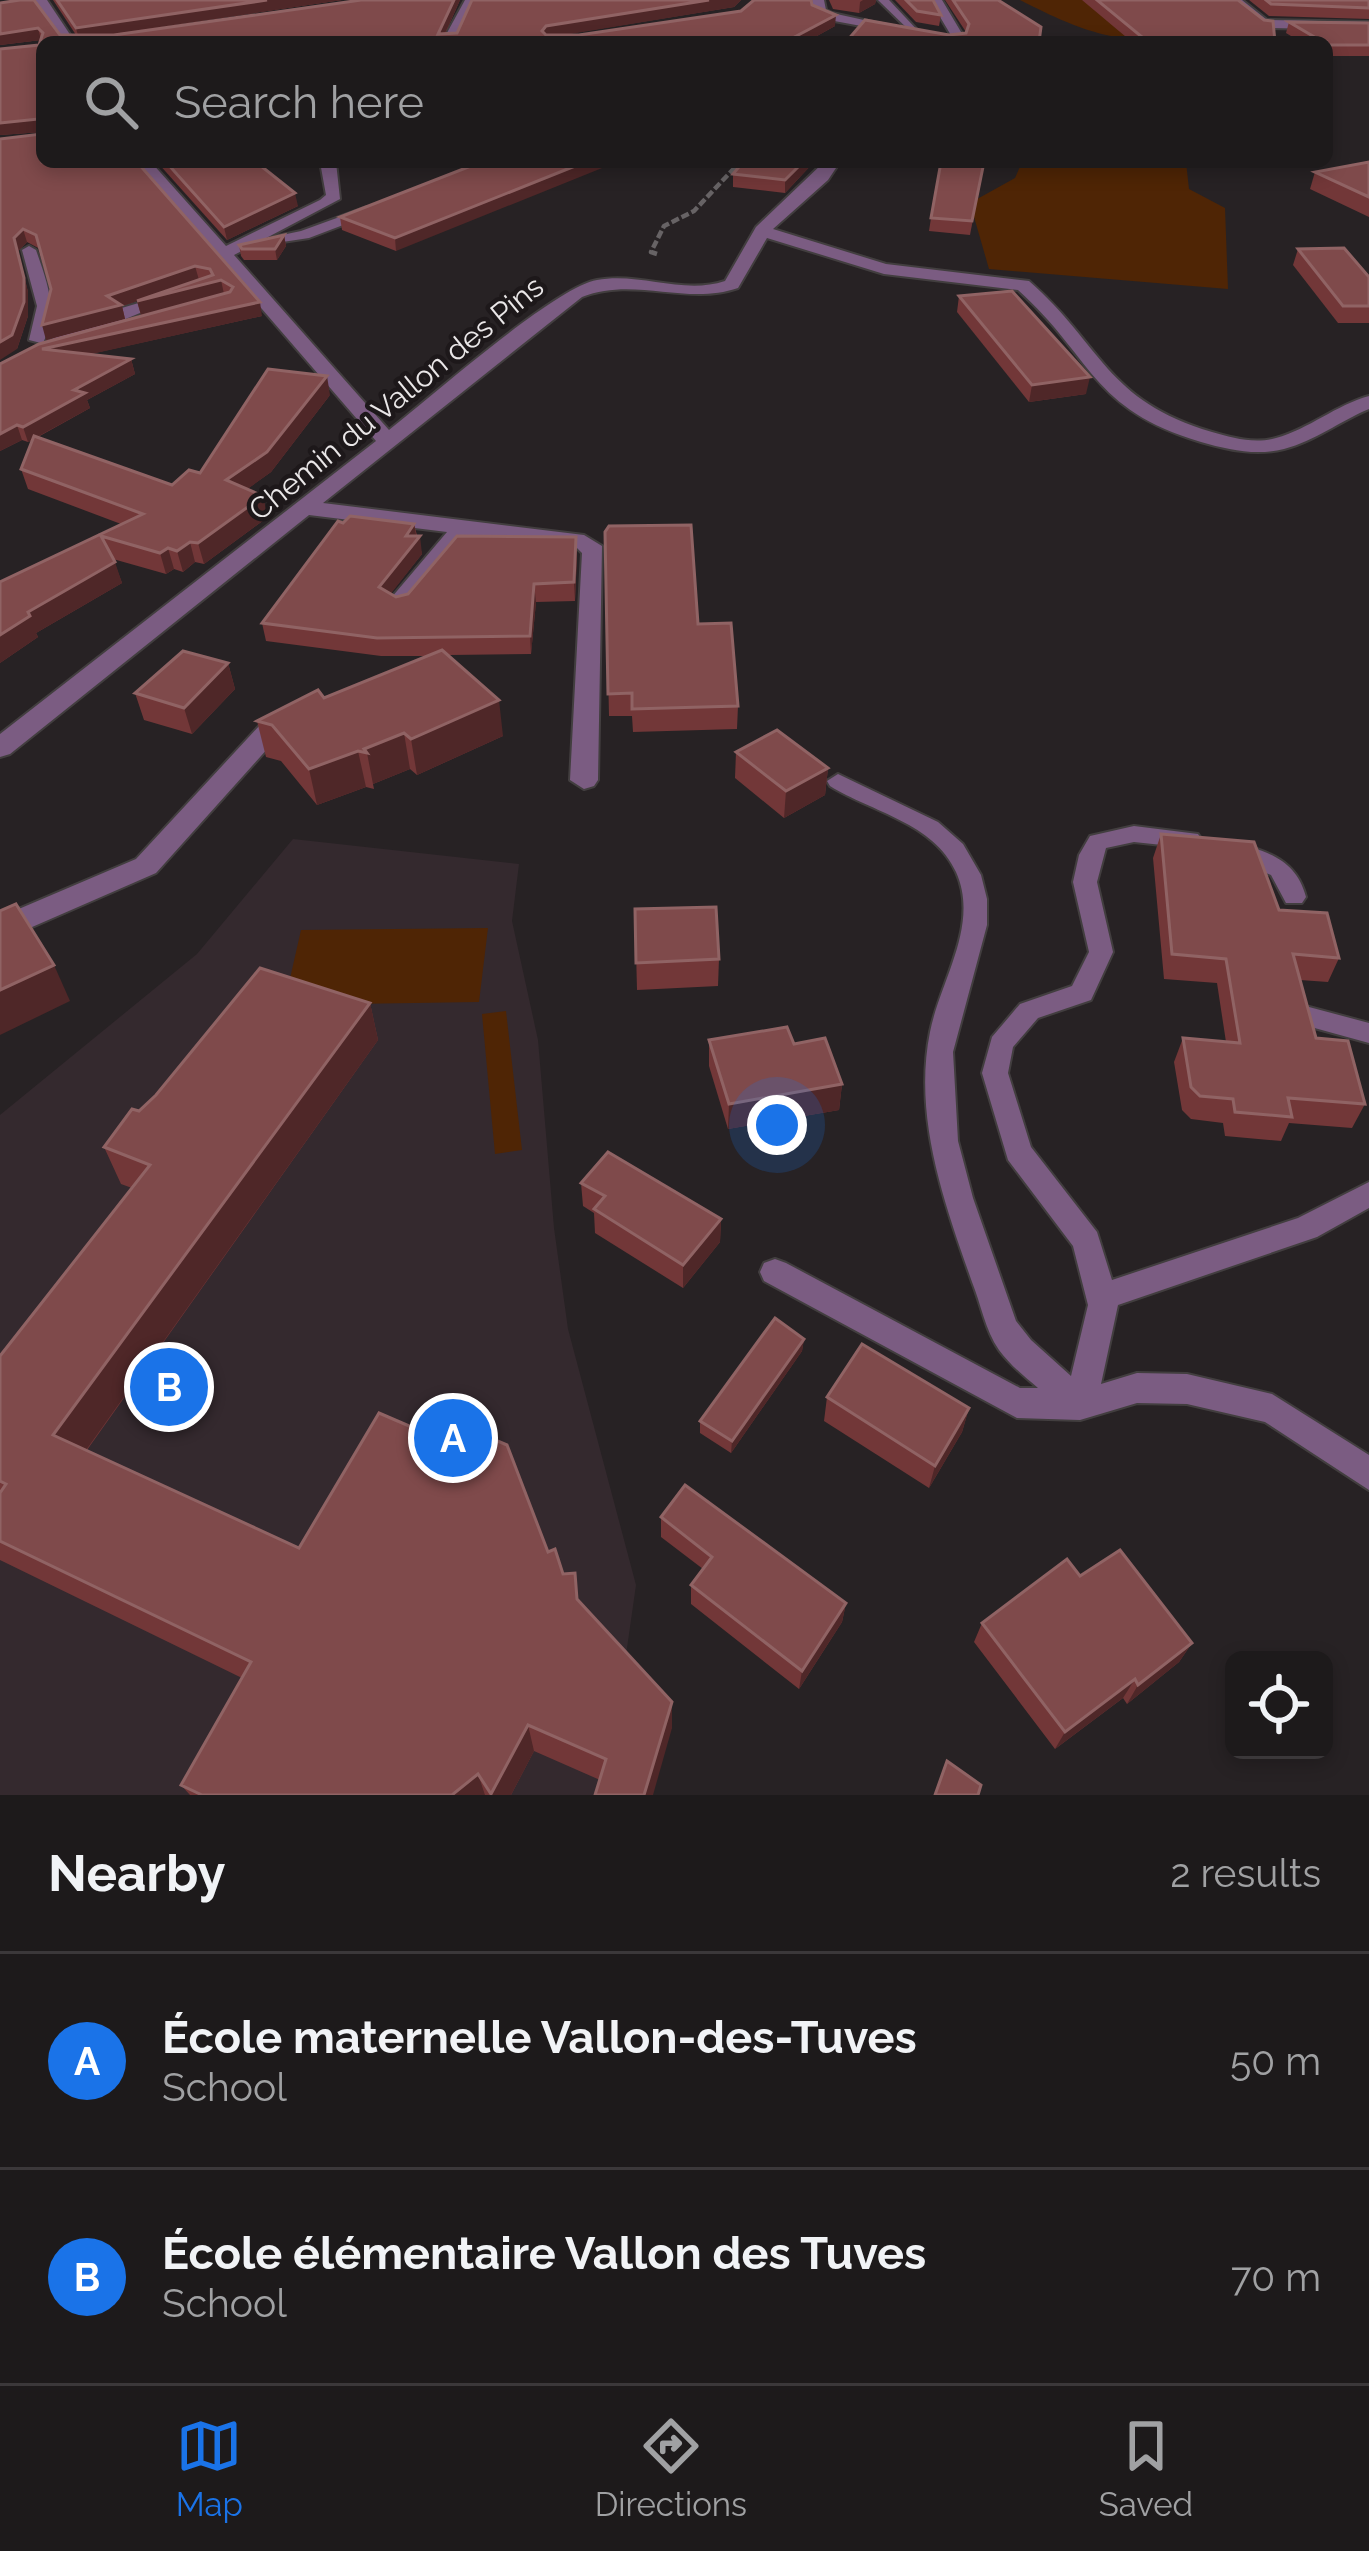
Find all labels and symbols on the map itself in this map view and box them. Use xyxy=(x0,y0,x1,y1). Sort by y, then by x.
street label: Chemin du Vallon des Pins xyxy=(242,269,550,527)
your location xyxy=(747,1095,807,1155)
pin: B xyxy=(130,1342,208,1432)
pin: A xyxy=(414,1393,492,1483)

